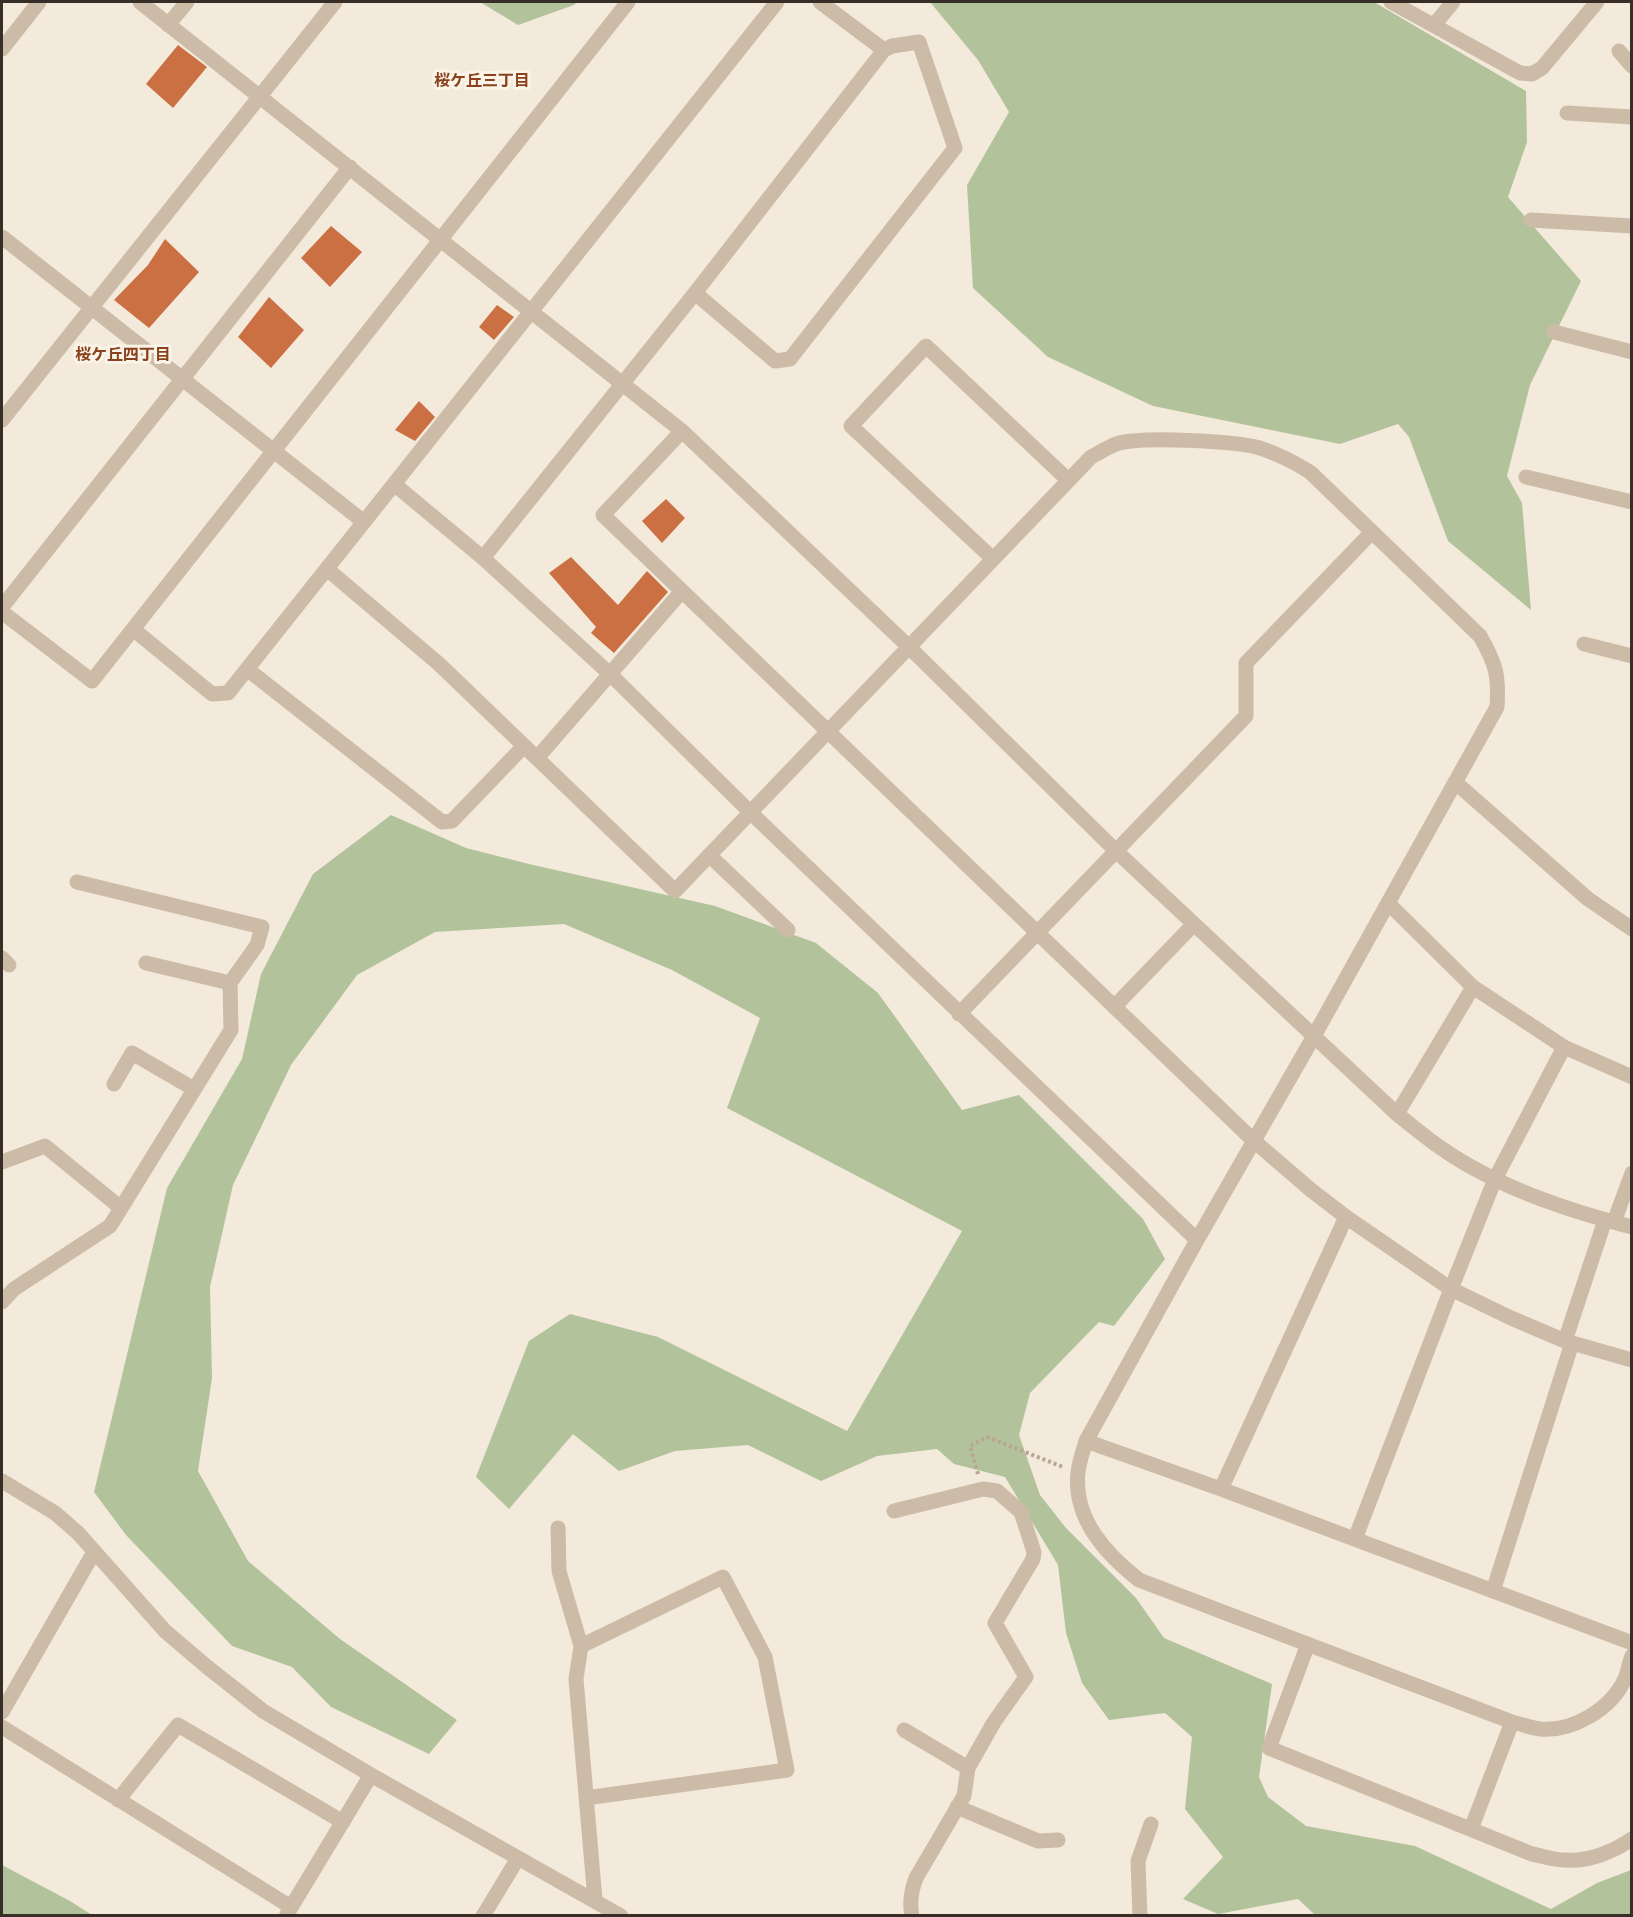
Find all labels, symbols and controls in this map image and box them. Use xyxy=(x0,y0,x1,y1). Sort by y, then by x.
district label: 桜ケ丘三丁目 xyxy=(434,71,530,91)
district label: 桜ケ丘四丁目 xyxy=(75,345,171,365)

